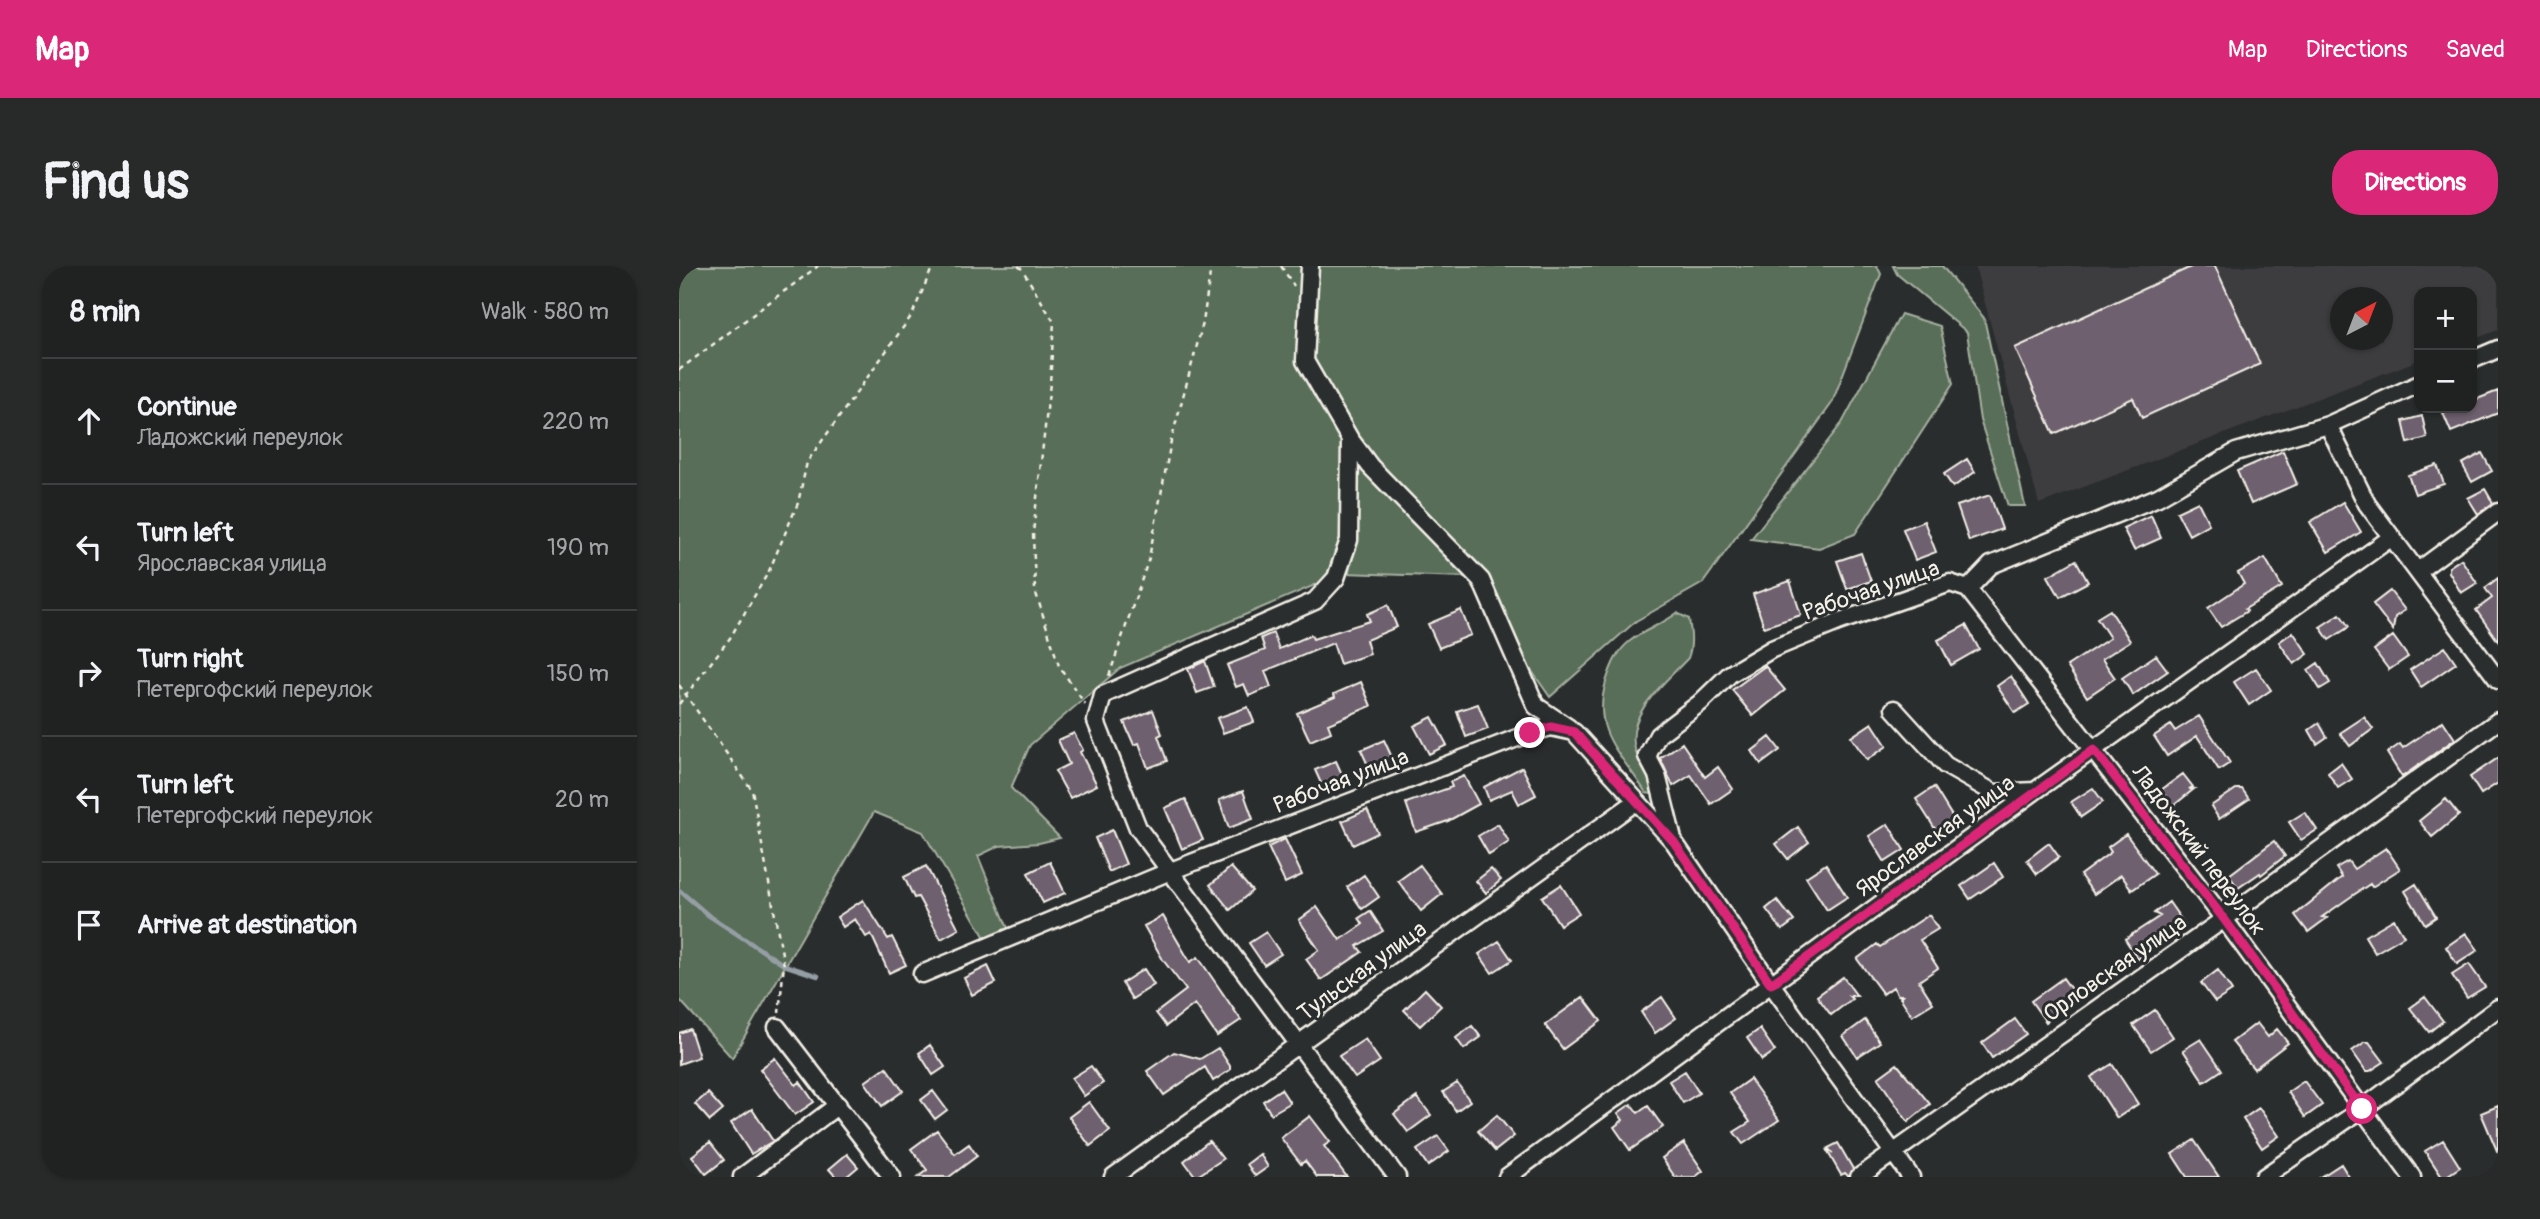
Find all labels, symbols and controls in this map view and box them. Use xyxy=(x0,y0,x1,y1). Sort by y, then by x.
text: Map xyxy=(35,29,90,70)
text: Map xyxy=(2228,35,2268,64)
text: Directions xyxy=(2306,35,2407,64)
text: Saved xyxy=(2445,35,2505,64)
button: Directions xyxy=(2332,150,2498,215)
text: Find us xyxy=(42,152,189,213)
north arrow xyxy=(2330,287,2393,350)
map controls xyxy=(2414,287,2477,413)
button: + xyxy=(2414,287,2477,350)
text: 8 min xyxy=(70,293,140,330)
text: Walk · 580 m xyxy=(481,297,609,326)
button: − xyxy=(2414,350,2477,413)
text: Continue xyxy=(137,391,237,423)
icon: ahead xyxy=(70,402,108,440)
text: 220 m xyxy=(542,407,609,436)
text: Ладожский переулок xyxy=(137,423,344,452)
text: Turn left xyxy=(137,517,233,549)
icon: left xyxy=(70,528,108,566)
text: 190 m xyxy=(547,533,609,562)
text: Ярославская улица xyxy=(137,549,327,578)
street label: Рабочая улица xyxy=(1799,553,1943,627)
text: Turn right xyxy=(137,643,243,675)
icon: right xyxy=(70,654,108,692)
text: 150 m xyxy=(546,659,609,688)
text: Петергофский переулок xyxy=(137,675,374,704)
route end xyxy=(1514,717,1545,748)
street label: Рабочая улица xyxy=(1269,742,1413,820)
street label: Ладожский переулок xyxy=(2125,758,2273,941)
text: Turn left xyxy=(137,769,233,801)
street label: Ярославская улица xyxy=(1850,769,2020,903)
icon: left xyxy=(70,780,108,818)
text: 20 m xyxy=(555,785,609,814)
text: Петергофский переулок xyxy=(137,801,374,830)
icon: arrive xyxy=(70,906,108,944)
street label: Орловская улица xyxy=(2038,908,2192,1028)
text: Arrive at destination xyxy=(137,909,357,941)
street label: Тульская улица xyxy=(1292,914,1432,1028)
route start xyxy=(2346,1093,2377,1124)

